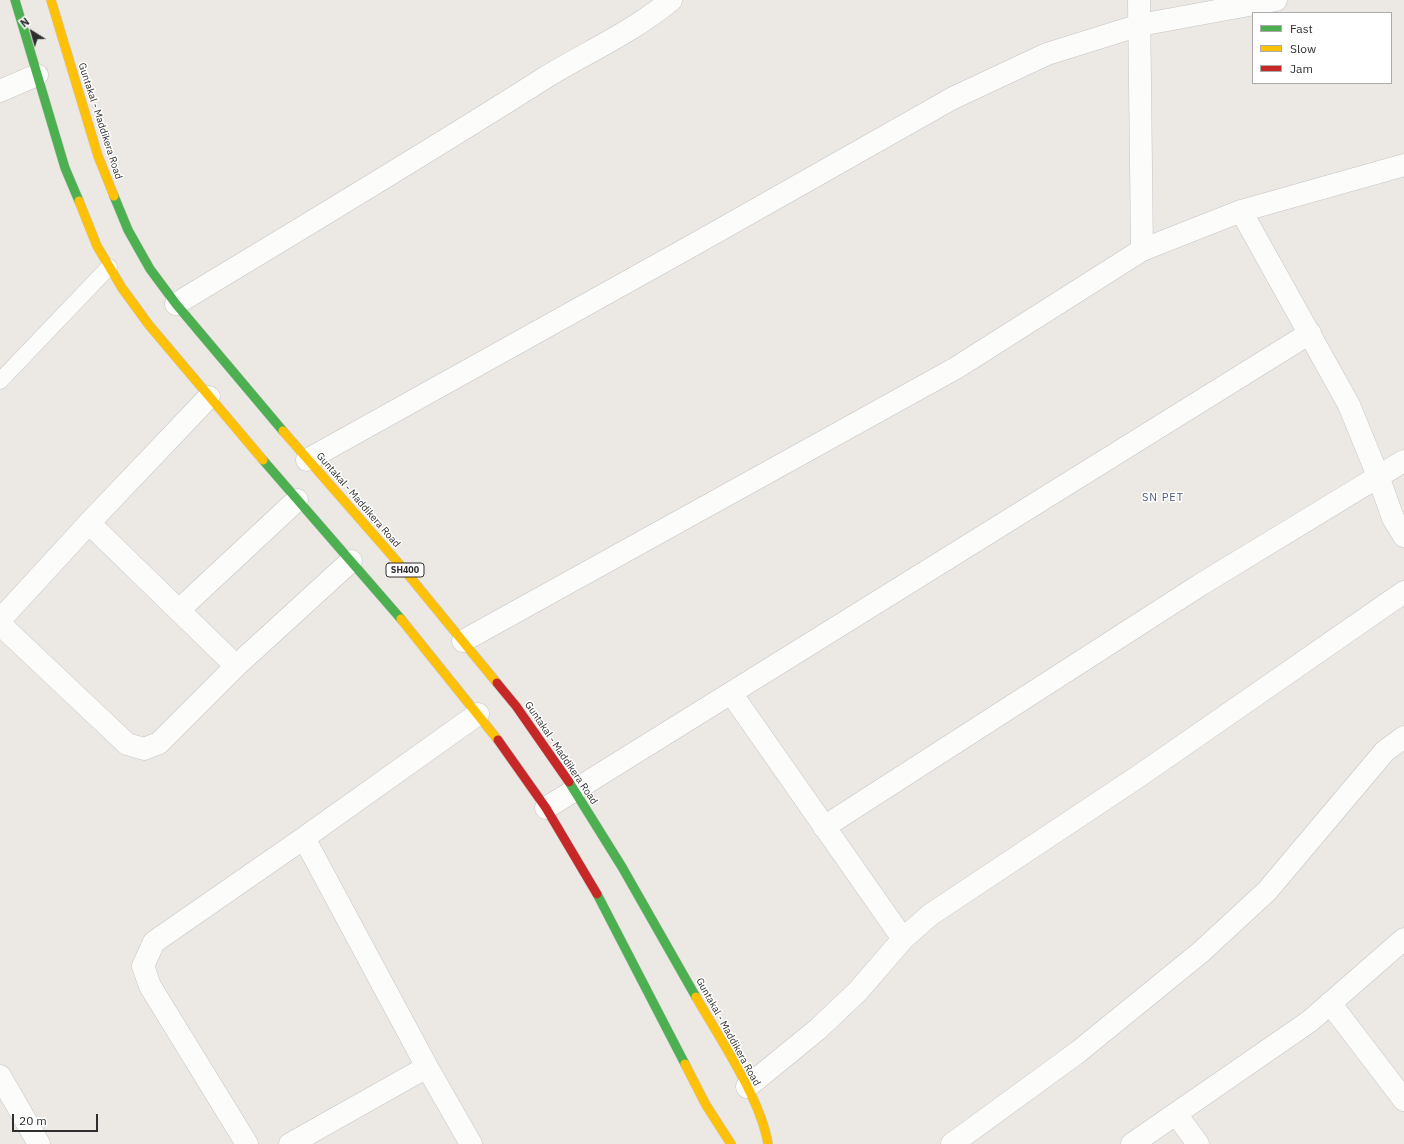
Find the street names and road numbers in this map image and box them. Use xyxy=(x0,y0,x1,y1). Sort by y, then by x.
street label: Guntakal - Maddikera Road xyxy=(76,61,124,181)
street label: Guntakal - Maddikera Road xyxy=(314,450,402,550)
road number: SH400 xyxy=(386,563,424,577)
street label: Guntakal - Maddikera Road xyxy=(522,699,600,807)
street label: Guntakal - Maddikera Road xyxy=(693,976,763,1088)

